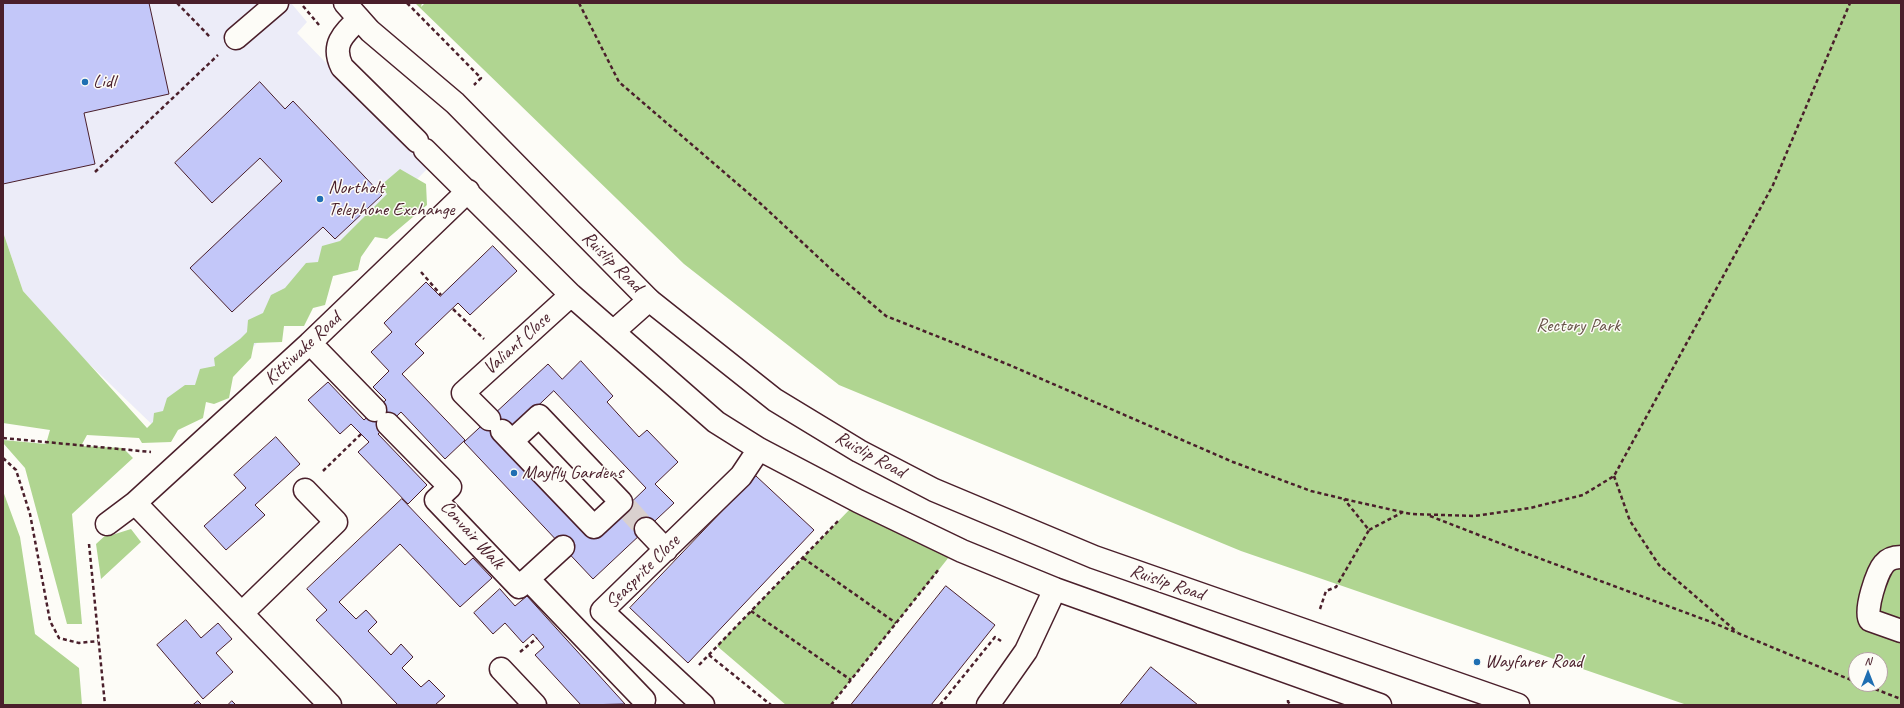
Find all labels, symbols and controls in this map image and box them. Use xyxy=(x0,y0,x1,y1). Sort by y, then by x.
place label: Lidl xyxy=(93,71,116,93)
marker: Lidl xyxy=(80,77,90,87)
place label: Northolt Telephone Exchange xyxy=(328,177,454,221)
marker: Northolt Telephone Exchange xyxy=(315,194,325,204)
street label: Ruislip Road xyxy=(577,227,647,297)
street label: Kittiwake Road xyxy=(260,308,346,390)
street label: Valiant Close xyxy=(479,308,555,380)
park label: Rectory Park xyxy=(1536,315,1620,337)
street label: Ruislip Road xyxy=(831,426,909,484)
place label: Mayfly Gardens xyxy=(522,462,623,484)
marker: Mayfly Gardens xyxy=(509,468,519,478)
street label: Convair Walk xyxy=(435,496,509,574)
street label: Seasprite Close xyxy=(601,530,685,614)
street label: Ruislip Road xyxy=(1127,560,1207,606)
place label: Wayfarer Road xyxy=(1485,651,1582,673)
north arrow xyxy=(1848,652,1888,692)
text: N xyxy=(1865,654,1871,668)
marker: Wayfarer Road xyxy=(1472,657,1482,667)

